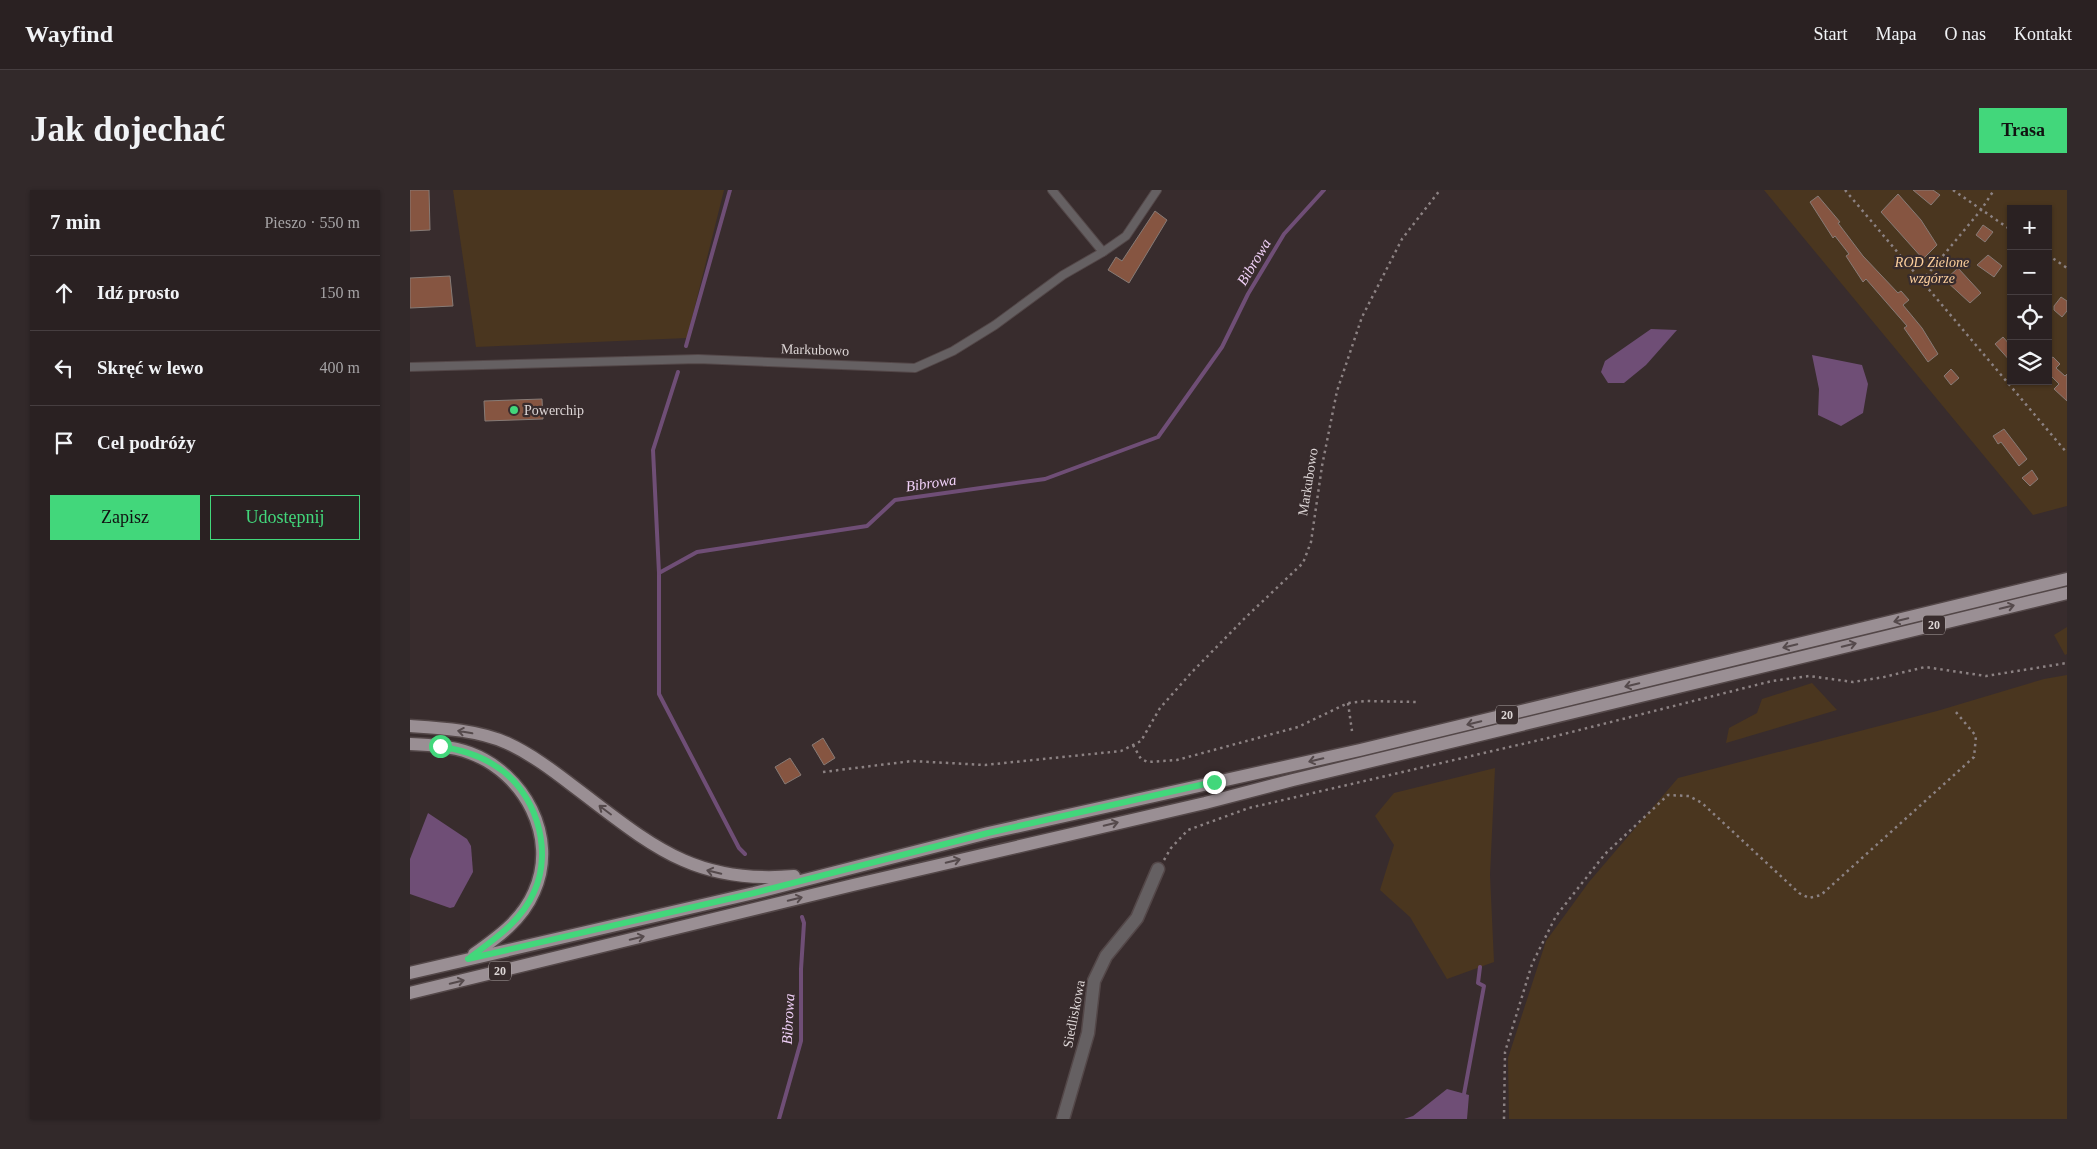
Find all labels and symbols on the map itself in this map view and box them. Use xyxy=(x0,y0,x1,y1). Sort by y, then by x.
water label: Bibrowa xyxy=(1234,236,1274,288)
park label: ROD Zielone wzgórze xyxy=(1894,255,1969,286)
street label: Markubowo xyxy=(781,341,849,359)
place label: Powerchip xyxy=(524,403,584,418)
marker: Powerchip xyxy=(508,404,520,416)
street label: Markubowo xyxy=(1295,447,1321,517)
water label: Bibrowa xyxy=(905,472,957,494)
one-way arrow xyxy=(1999,602,2015,611)
one-way arrow xyxy=(1893,616,1909,625)
road number: 20 xyxy=(1923,616,1945,634)
one-way arrow xyxy=(1841,640,1857,649)
one-way arrow xyxy=(1782,642,1798,651)
one-way arrow xyxy=(1624,680,1640,690)
road number: 20 xyxy=(1496,706,1518,724)
one-way arrow xyxy=(1466,718,1482,728)
one-way arrow xyxy=(457,727,473,737)
route start xyxy=(429,735,452,758)
one-way arrow xyxy=(1308,756,1324,765)
route end xyxy=(1203,771,1226,794)
one-way arrow xyxy=(598,805,612,815)
one-way arrow xyxy=(1103,819,1119,828)
one-way arrow xyxy=(945,856,961,865)
one-way arrow xyxy=(707,867,723,876)
one-way arrow xyxy=(787,894,803,903)
one-way arrow xyxy=(629,933,645,942)
road number: 20 xyxy=(489,961,511,980)
one-way arrow xyxy=(449,977,465,986)
street label: Siedliskowa xyxy=(1060,978,1088,1049)
water label: Bibrowa xyxy=(779,993,797,1045)

